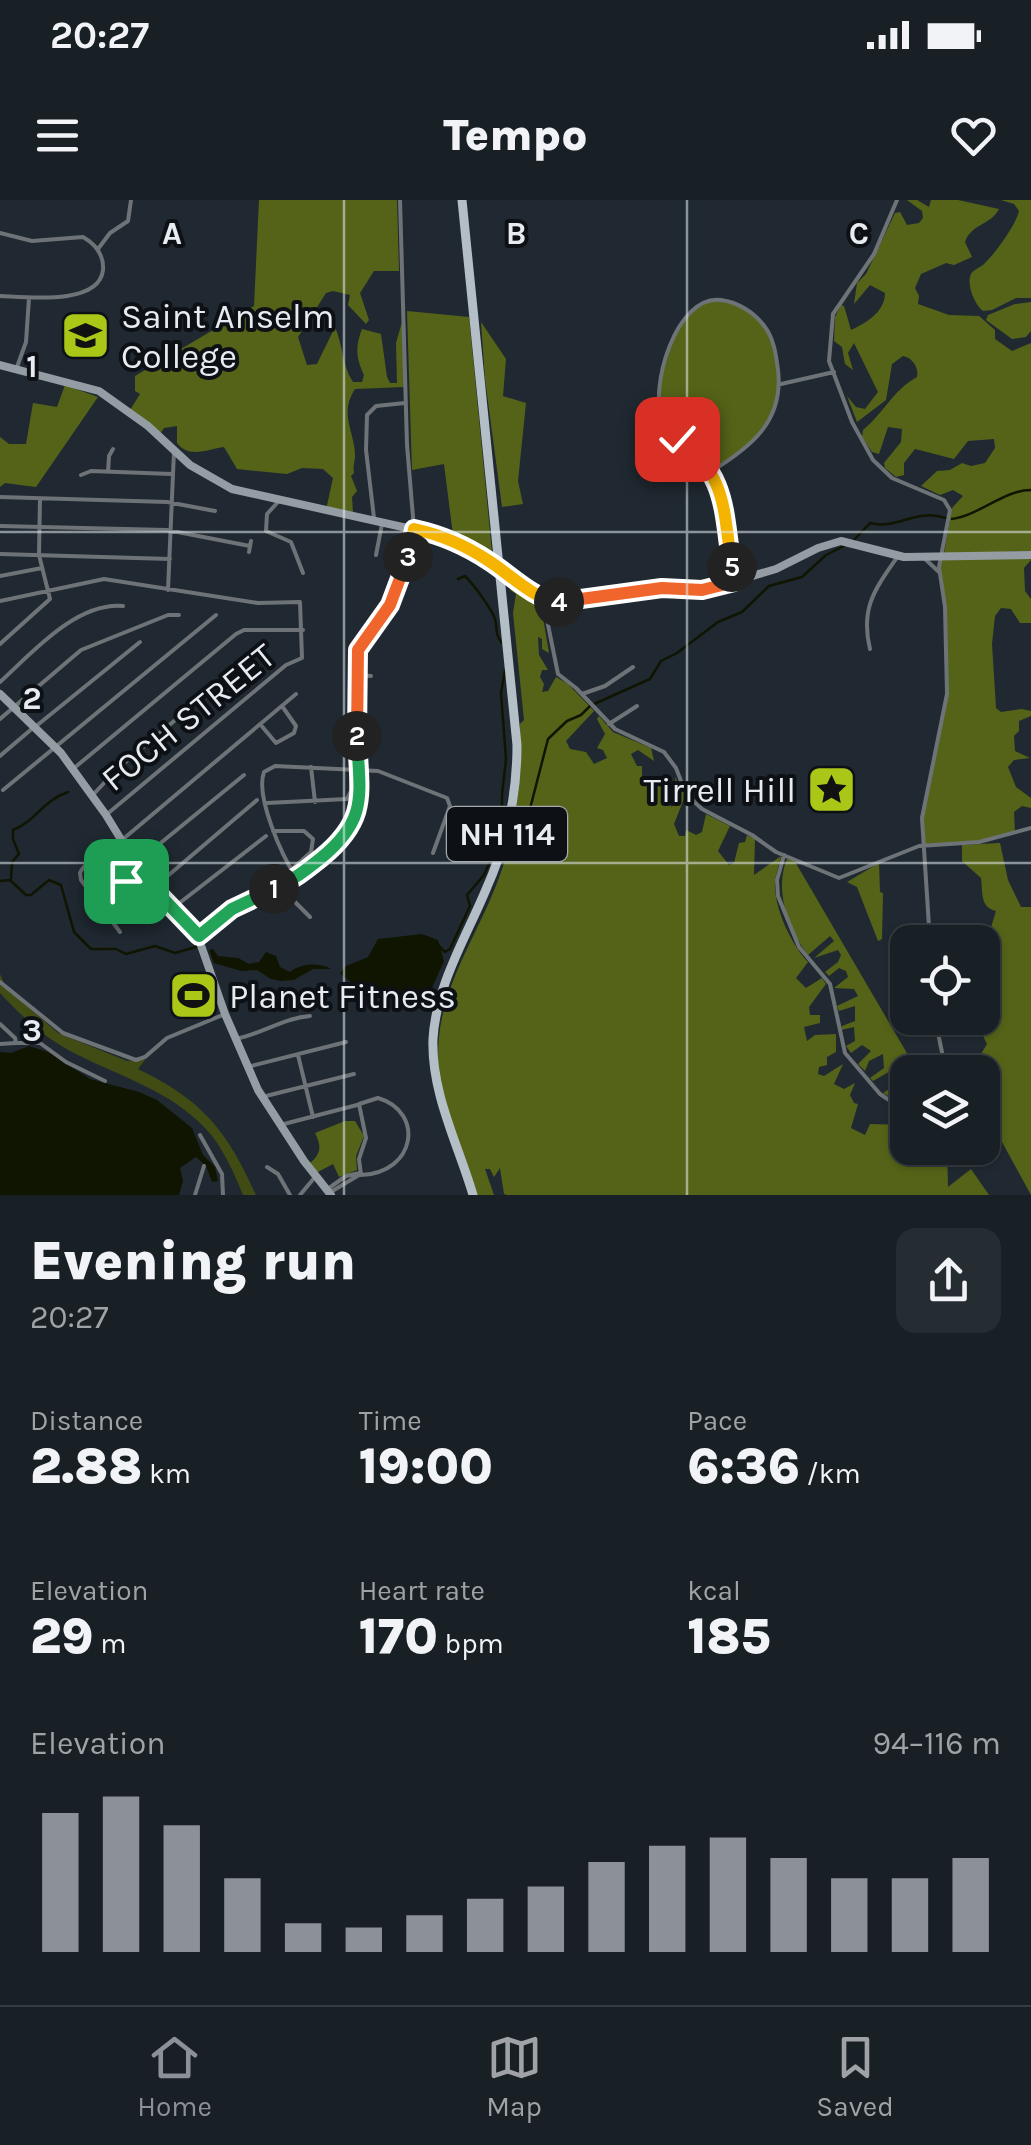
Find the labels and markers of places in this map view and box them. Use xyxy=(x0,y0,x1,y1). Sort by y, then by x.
place label: Saint Anselm College xyxy=(121,296,335,377)
school or university icon: Saint Anselm College xyxy=(60,310,112,362)
pin xyxy=(635,397,720,482)
pin: 3 xyxy=(383,532,433,582)
pin: 5 xyxy=(707,542,757,592)
pin: 4 xyxy=(534,577,584,627)
pin: 2 xyxy=(332,711,382,761)
place icon: Tirrell Hill xyxy=(805,764,857,816)
place label: Tirrell Hill xyxy=(643,770,796,811)
pin xyxy=(84,839,169,924)
pin: 1 xyxy=(249,864,299,914)
sports icon: Planet Fitness xyxy=(168,970,220,1022)
place label: Planet Fitness xyxy=(229,976,456,1017)

